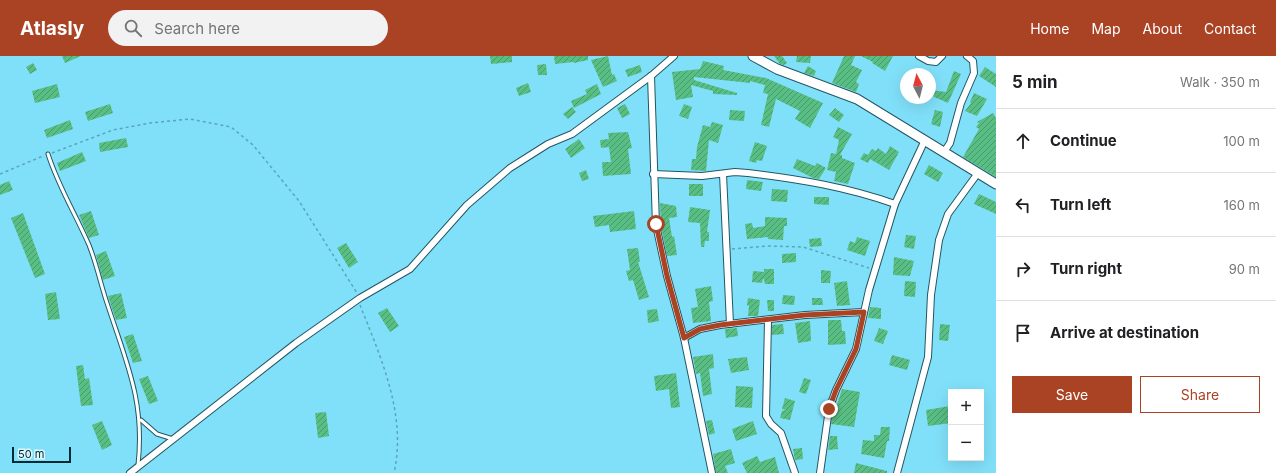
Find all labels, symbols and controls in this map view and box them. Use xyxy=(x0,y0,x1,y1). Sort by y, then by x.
search box xyxy=(108,10,388,46)
text: Atlasly xyxy=(20,17,84,40)
icon: search xyxy=(122,17,144,39)
text: Search here xyxy=(154,19,240,38)
text: Home xyxy=(1030,20,1069,37)
text: Map xyxy=(1091,20,1121,37)
text: About xyxy=(1143,20,1182,37)
text: Contact xyxy=(1204,20,1256,37)
north arrow xyxy=(900,68,936,104)
text: 5 min xyxy=(1012,72,1058,92)
text: Walk · 350 m xyxy=(1180,74,1260,90)
icon: ahead xyxy=(1012,130,1034,152)
text: Continue xyxy=(1050,131,1117,150)
text: 100 m xyxy=(1223,133,1260,149)
icon: left xyxy=(1012,194,1034,216)
text: Turn left xyxy=(1050,195,1111,214)
text: 160 m xyxy=(1223,197,1260,213)
route start xyxy=(647,215,665,233)
icon: right xyxy=(1012,258,1034,280)
text: Turn right xyxy=(1050,259,1122,278)
text: 90 m xyxy=(1229,261,1260,277)
icon: arrive xyxy=(1012,322,1034,344)
text: Arrive at destination xyxy=(1050,323,1199,342)
button: Save xyxy=(1012,376,1132,413)
button: Share xyxy=(1140,376,1260,413)
map controls xyxy=(948,389,984,461)
button: + xyxy=(948,389,984,425)
route end xyxy=(820,400,838,418)
button: − xyxy=(948,425,984,461)
scale bar xyxy=(12,445,71,464)
text: 50 m xyxy=(18,447,44,461)

